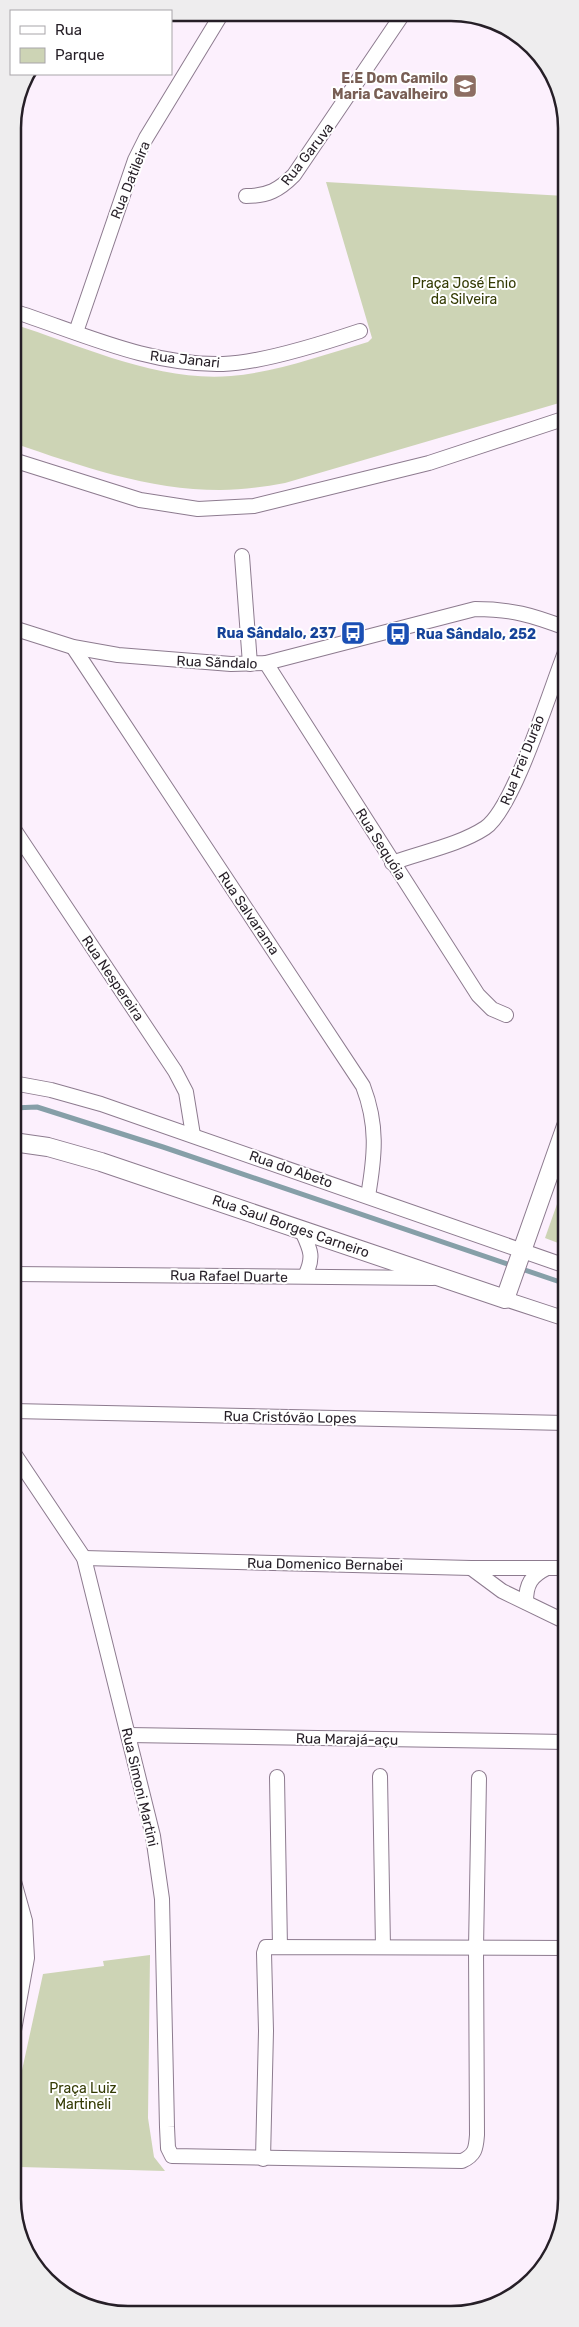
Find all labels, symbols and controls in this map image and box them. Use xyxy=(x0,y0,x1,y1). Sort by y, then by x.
legend xyxy=(10,10,172,75)
text: Rua xyxy=(55,21,82,39)
text: Parque xyxy=(55,46,105,64)
place label: E.E Dom Camilo Maria Cavalheiro xyxy=(332,70,448,103)
school or university icon: E.E Dom Camilo Maria Cavalheiro xyxy=(452,73,478,99)
street label: Rua Garuva xyxy=(278,120,337,189)
street label: Rua Datileira xyxy=(107,139,154,222)
park label: Praça José Enio da Silveira xyxy=(412,275,516,308)
street label: Rua Janari xyxy=(149,347,221,372)
bus stop icon: Rua Sândalo, 237 xyxy=(340,620,366,646)
bus stop icon: Rua Sândalo, 252 xyxy=(385,621,411,647)
place label: Rua Sândalo, 237 xyxy=(217,625,336,642)
place label: Rua Sândalo, 252 xyxy=(416,626,536,643)
street label: Rua Sãndalo xyxy=(176,653,258,672)
street label: Rua Frei Durão xyxy=(497,713,548,808)
street label: Rua Sequóia xyxy=(352,805,409,883)
street label: Rua Salvarama xyxy=(214,868,283,958)
street label: Rua Nespereira xyxy=(78,932,147,1024)
street label: Rua do Abeto xyxy=(247,1147,335,1192)
street label: Rua Saul Borges Carneiro xyxy=(210,1192,372,1261)
street label: Rua Rafael Duarte xyxy=(170,1267,288,1286)
street label: Rua Cristóvão Lopes xyxy=(223,1408,357,1427)
street label: Rua Domenico Bernabei xyxy=(247,1555,403,1574)
street label: Rua Simoni Martini xyxy=(118,1726,161,1848)
street label: Rua Marajá-açu xyxy=(296,1730,398,1749)
park label: Praça Luiz Martineli xyxy=(49,2080,117,2113)

